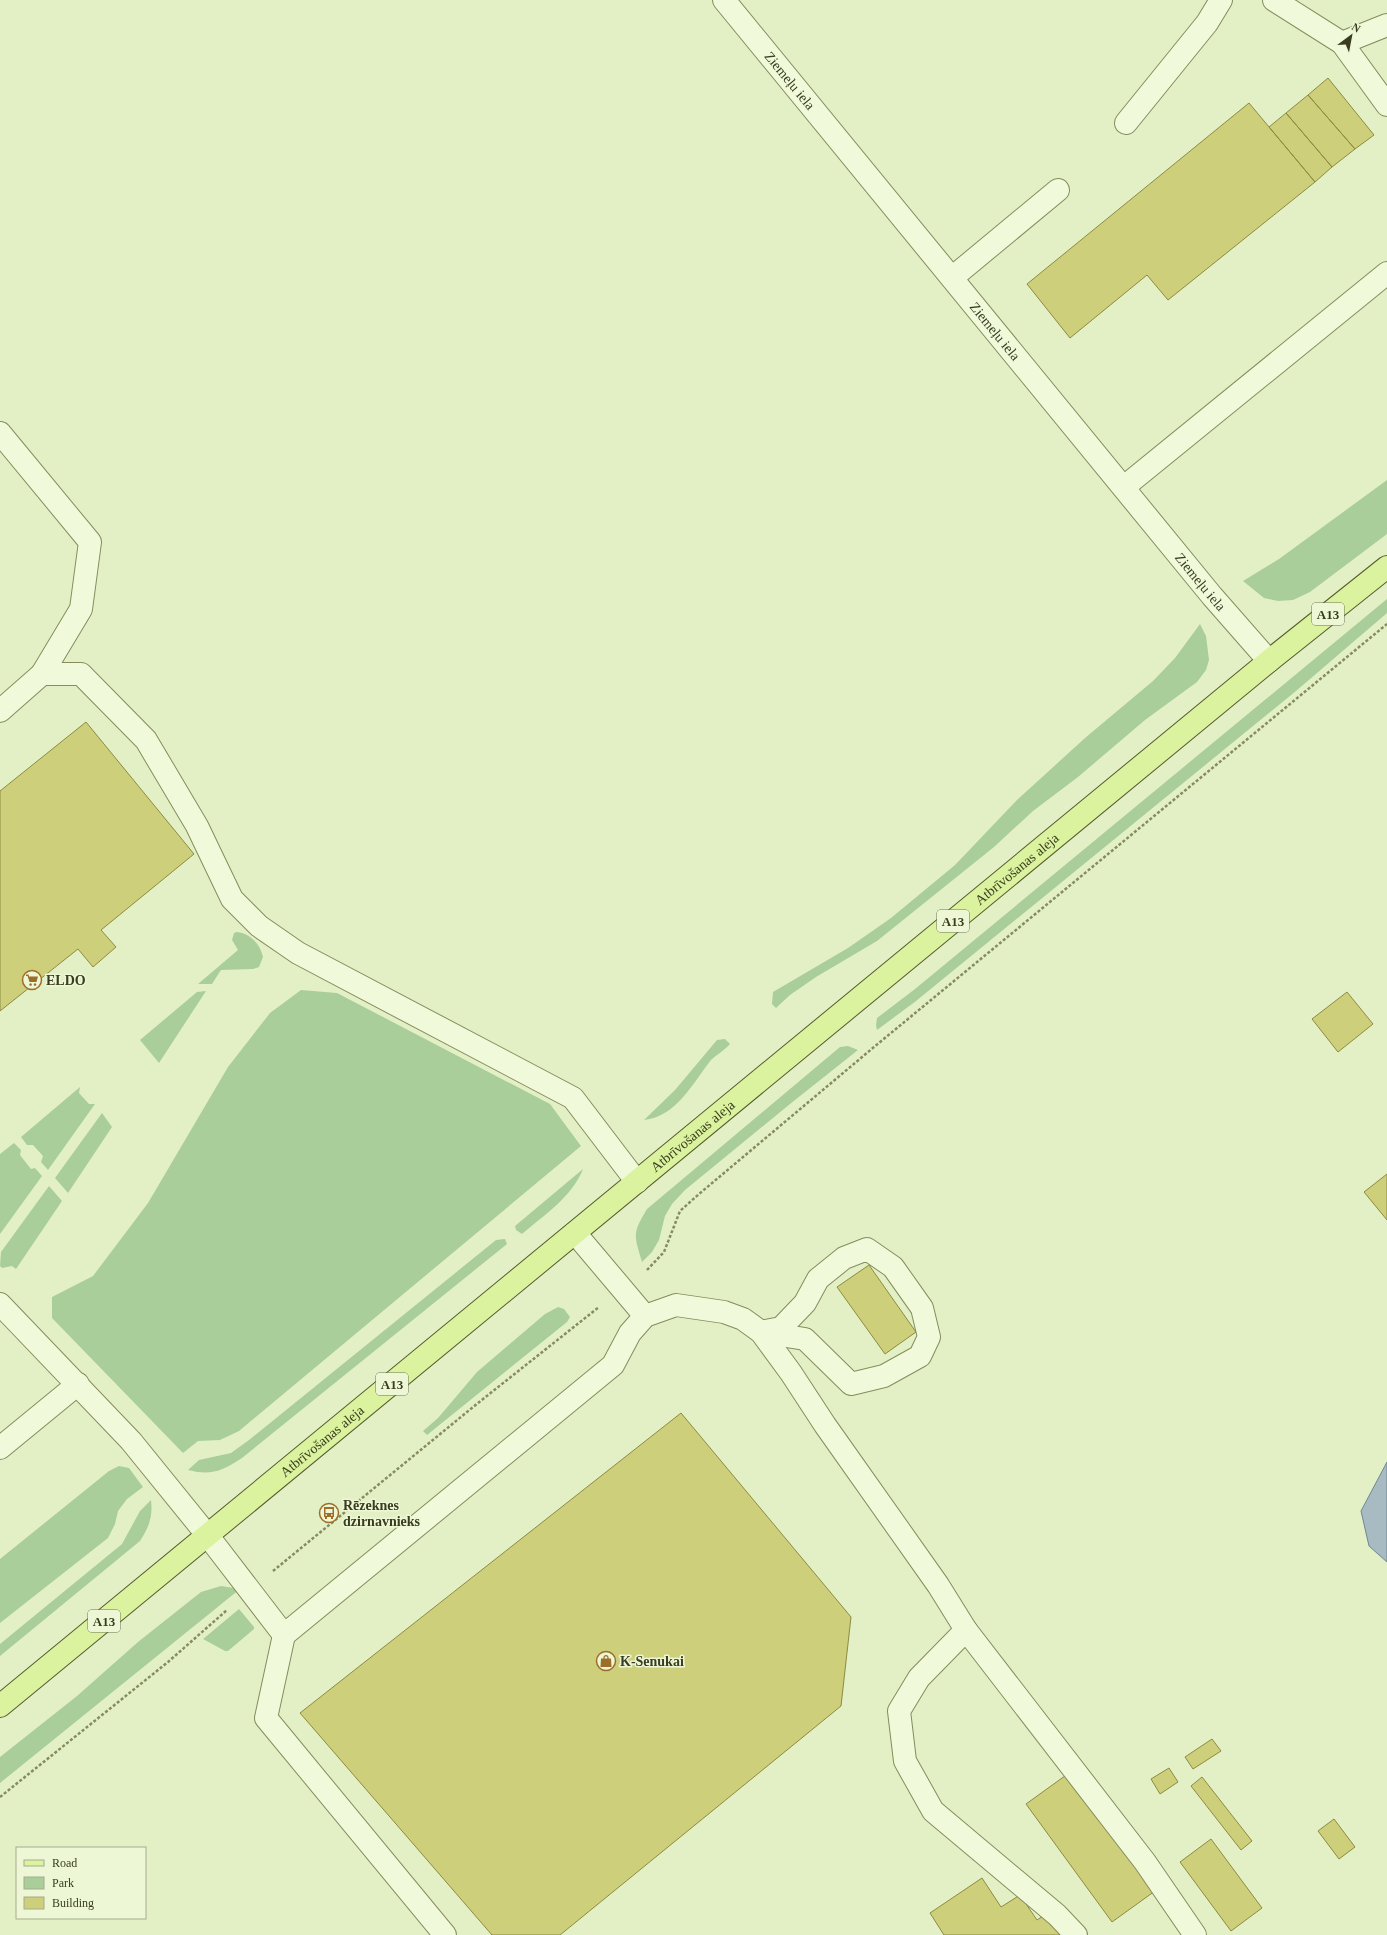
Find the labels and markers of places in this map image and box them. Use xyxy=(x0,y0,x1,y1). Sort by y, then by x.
supermarket icon: ELDO xyxy=(21,969,43,991)
place label: ELDO xyxy=(46,973,86,988)
place label: Rēzeknes dzirnavnieks xyxy=(343,1498,421,1529)
bus stop icon: Rēzeknes dzirnavnieks xyxy=(318,1502,340,1524)
shop icon: K-Senukai xyxy=(595,1650,617,1672)
place label: K-Senukai xyxy=(620,1654,684,1669)

